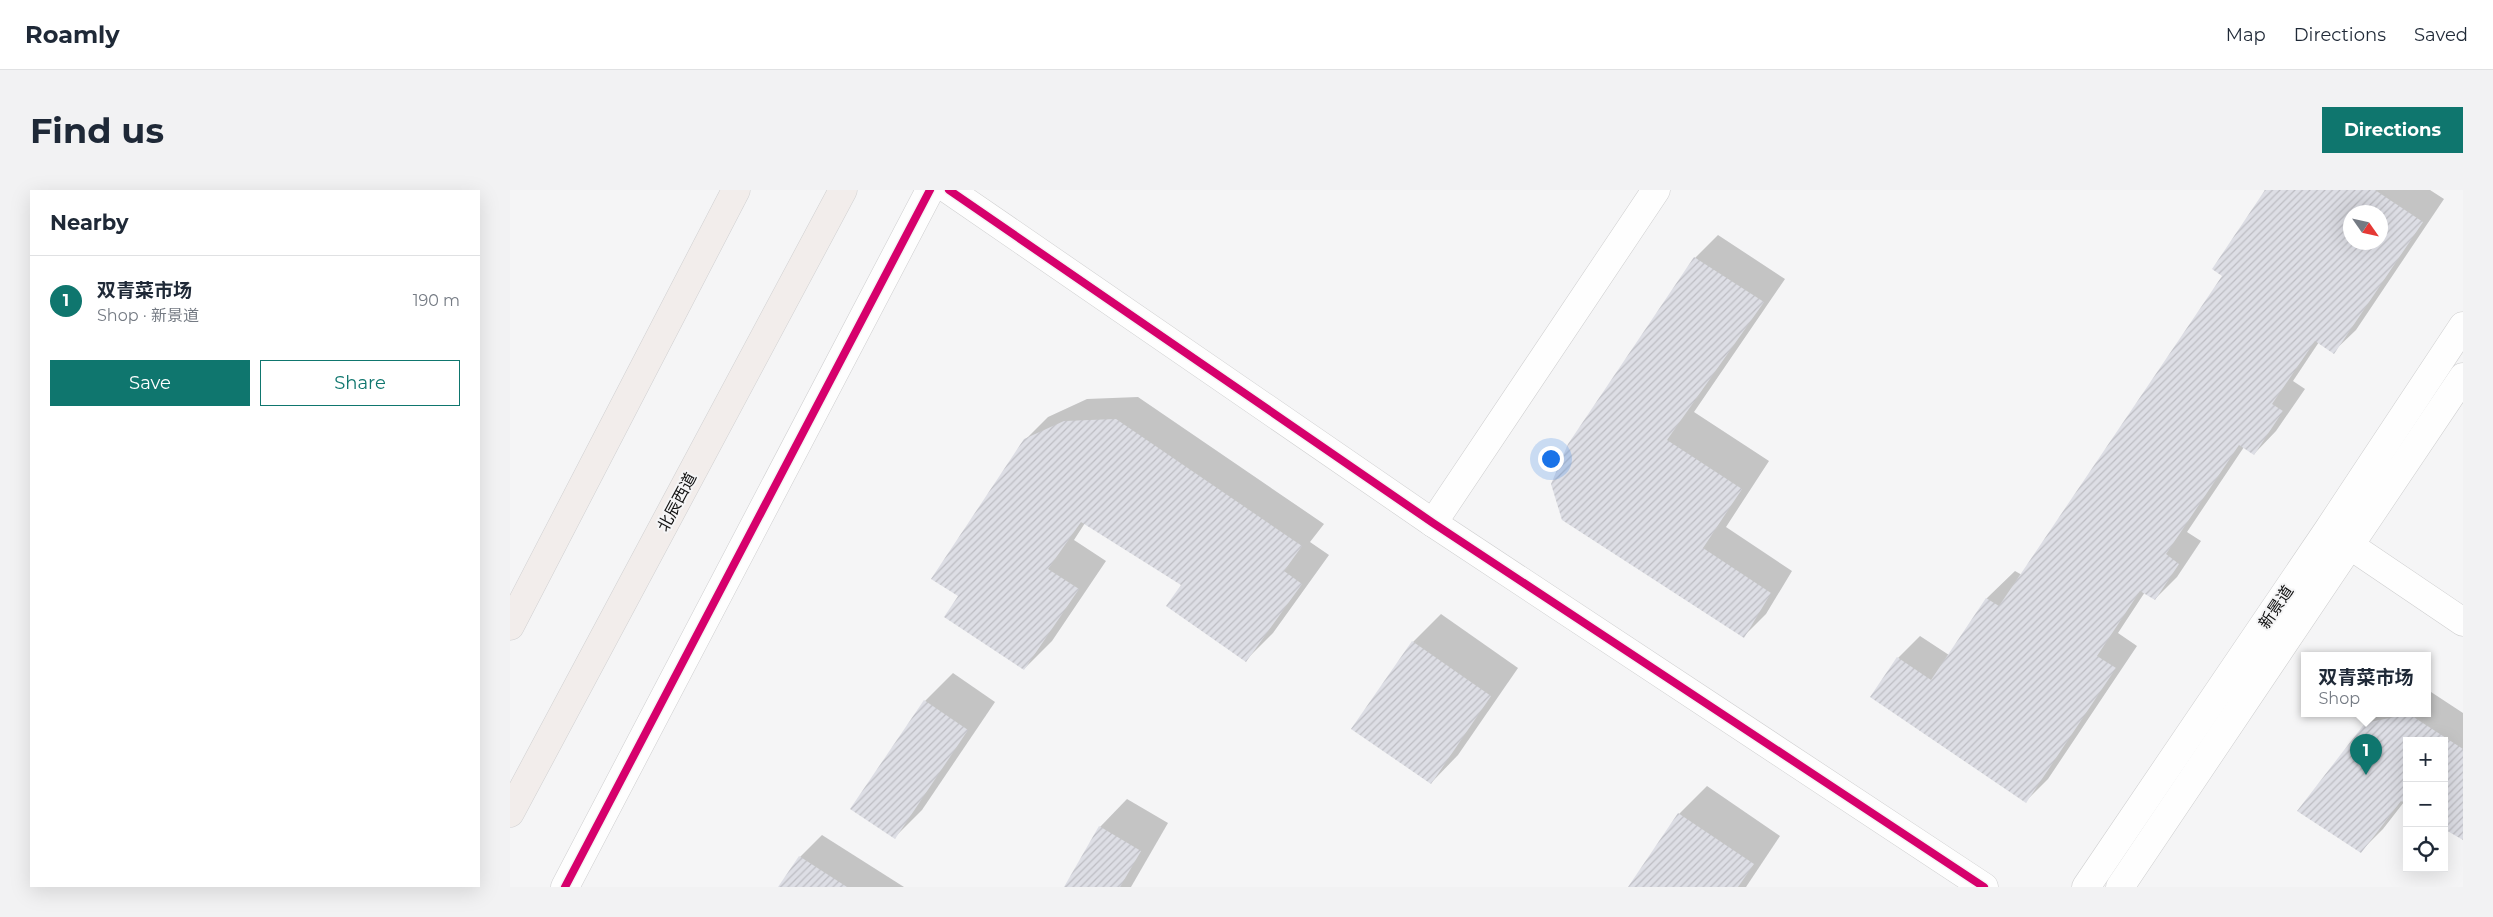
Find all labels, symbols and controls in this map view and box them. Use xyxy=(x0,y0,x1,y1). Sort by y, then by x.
text: Roamly xyxy=(25,20,120,49)
text: Map xyxy=(2226,24,2266,46)
text: Directions xyxy=(2294,24,2386,46)
text: Saved xyxy=(2414,24,2468,46)
button: Directions xyxy=(2322,107,2463,153)
text: Find us xyxy=(30,109,164,152)
north arrow xyxy=(2343,205,2388,250)
text: Nearby xyxy=(50,210,129,235)
text: 双青菜市场 xyxy=(97,279,192,302)
text: 1 xyxy=(63,291,69,310)
text: 190 m xyxy=(413,291,460,310)
text: Shop · 新景道 xyxy=(97,306,199,325)
button: Save xyxy=(50,360,250,406)
button: Share xyxy=(260,360,460,406)
your location xyxy=(1538,446,1564,472)
street label: 北辰西道 xyxy=(654,469,700,535)
street label: 新景道 xyxy=(2255,582,2297,632)
popup xyxy=(2301,652,2431,717)
text: 双青菜市场 xyxy=(2318,666,2414,689)
text: Shop xyxy=(2318,689,2360,708)
pin: 1 xyxy=(2350,734,2382,775)
map controls xyxy=(2403,737,2448,872)
button: + xyxy=(2403,737,2448,782)
button: − xyxy=(2403,782,2448,827)
button: locate xyxy=(2403,827,2448,872)

